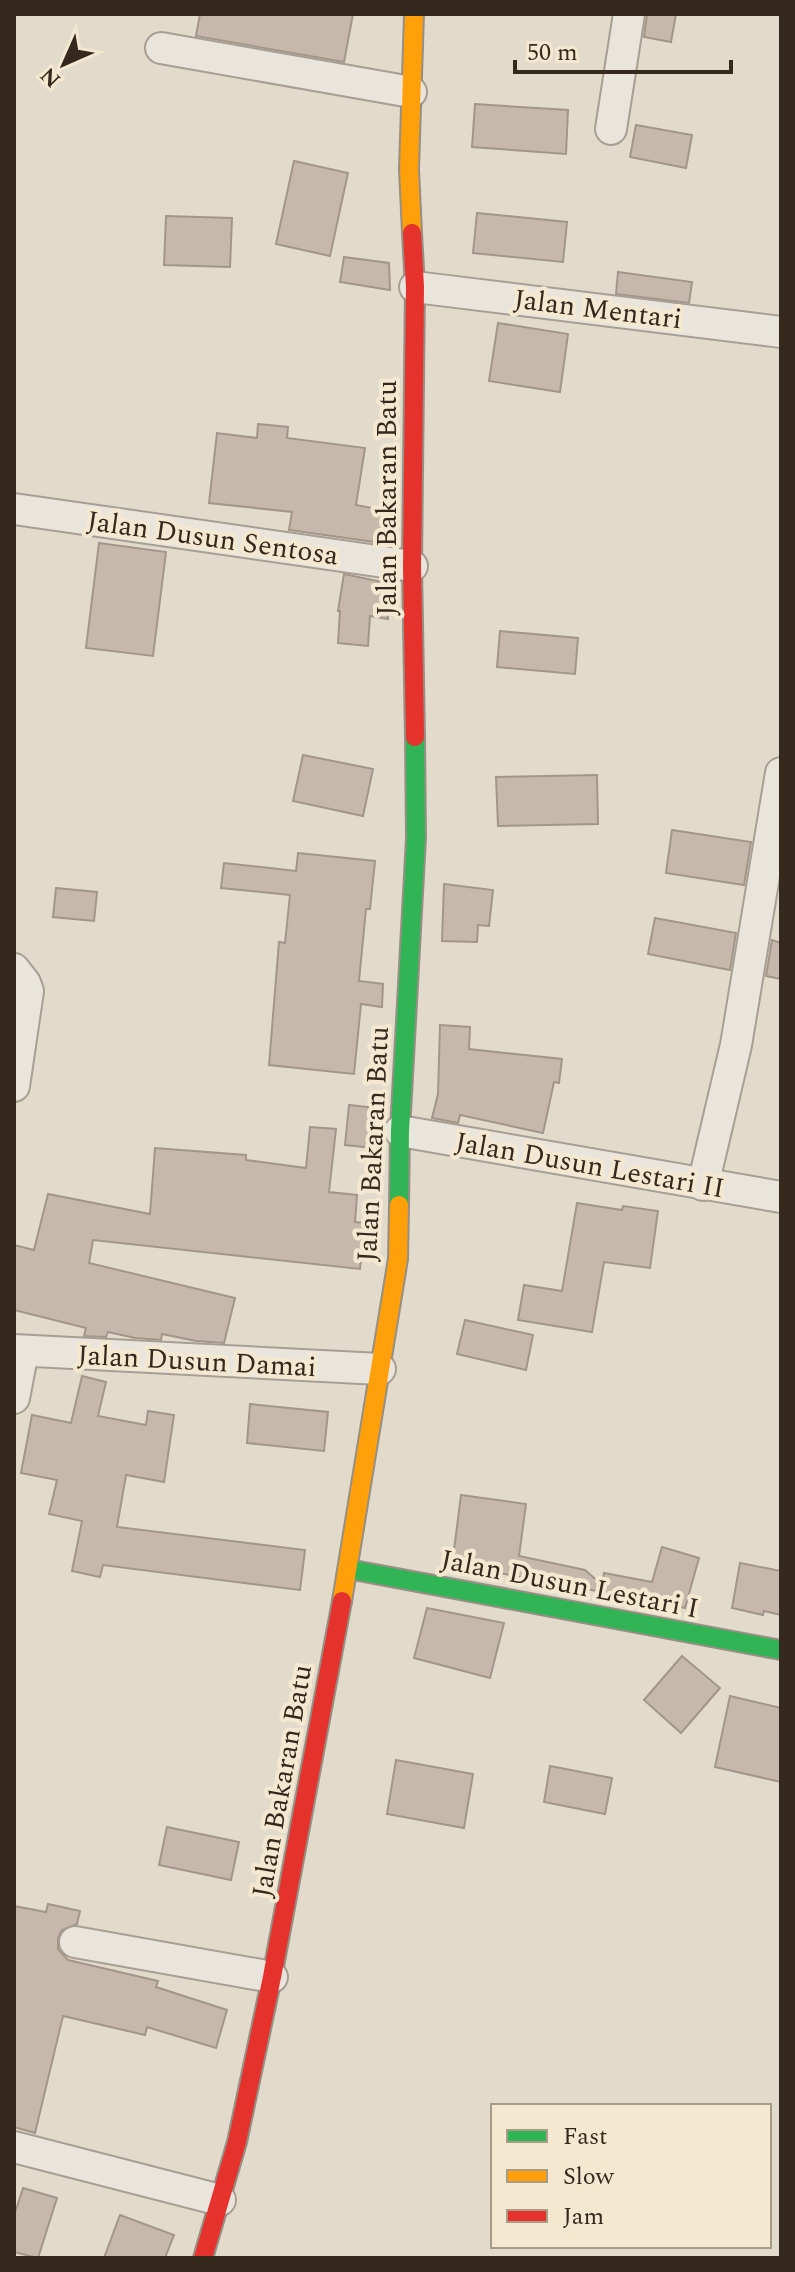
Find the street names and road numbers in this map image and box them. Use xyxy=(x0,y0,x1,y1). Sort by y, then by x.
street label: Jalan Mentari xyxy=(511,278,684,341)
street label: Jalan Bakaran Batu xyxy=(366,380,409,616)
street label: Jalan Dusun Sentosa xyxy=(84,500,342,577)
street label: Jalan Bakaran Batu xyxy=(346,1025,401,1263)
street label: Jalan Dusun Lestari II xyxy=(452,1121,728,1210)
street label: Jalan Dusun Damai xyxy=(76,1334,317,1389)
street label: Jalan Dusun Lestari I xyxy=(437,1538,702,1631)
street label: Jalan Bakaran Batu xyxy=(241,1661,324,1901)

